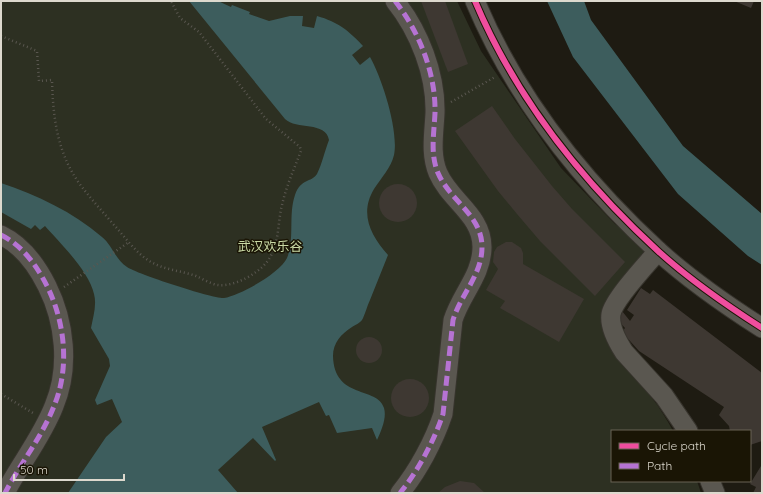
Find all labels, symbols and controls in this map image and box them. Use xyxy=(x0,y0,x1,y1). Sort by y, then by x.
park label: 武汉欢乐谷 xyxy=(237,238,303,254)
legend xyxy=(611,430,751,482)
text: Cycle path xyxy=(647,438,706,453)
scale bar xyxy=(14,456,124,482)
text: Path xyxy=(647,458,672,473)
text: 50 m xyxy=(20,462,48,477)

